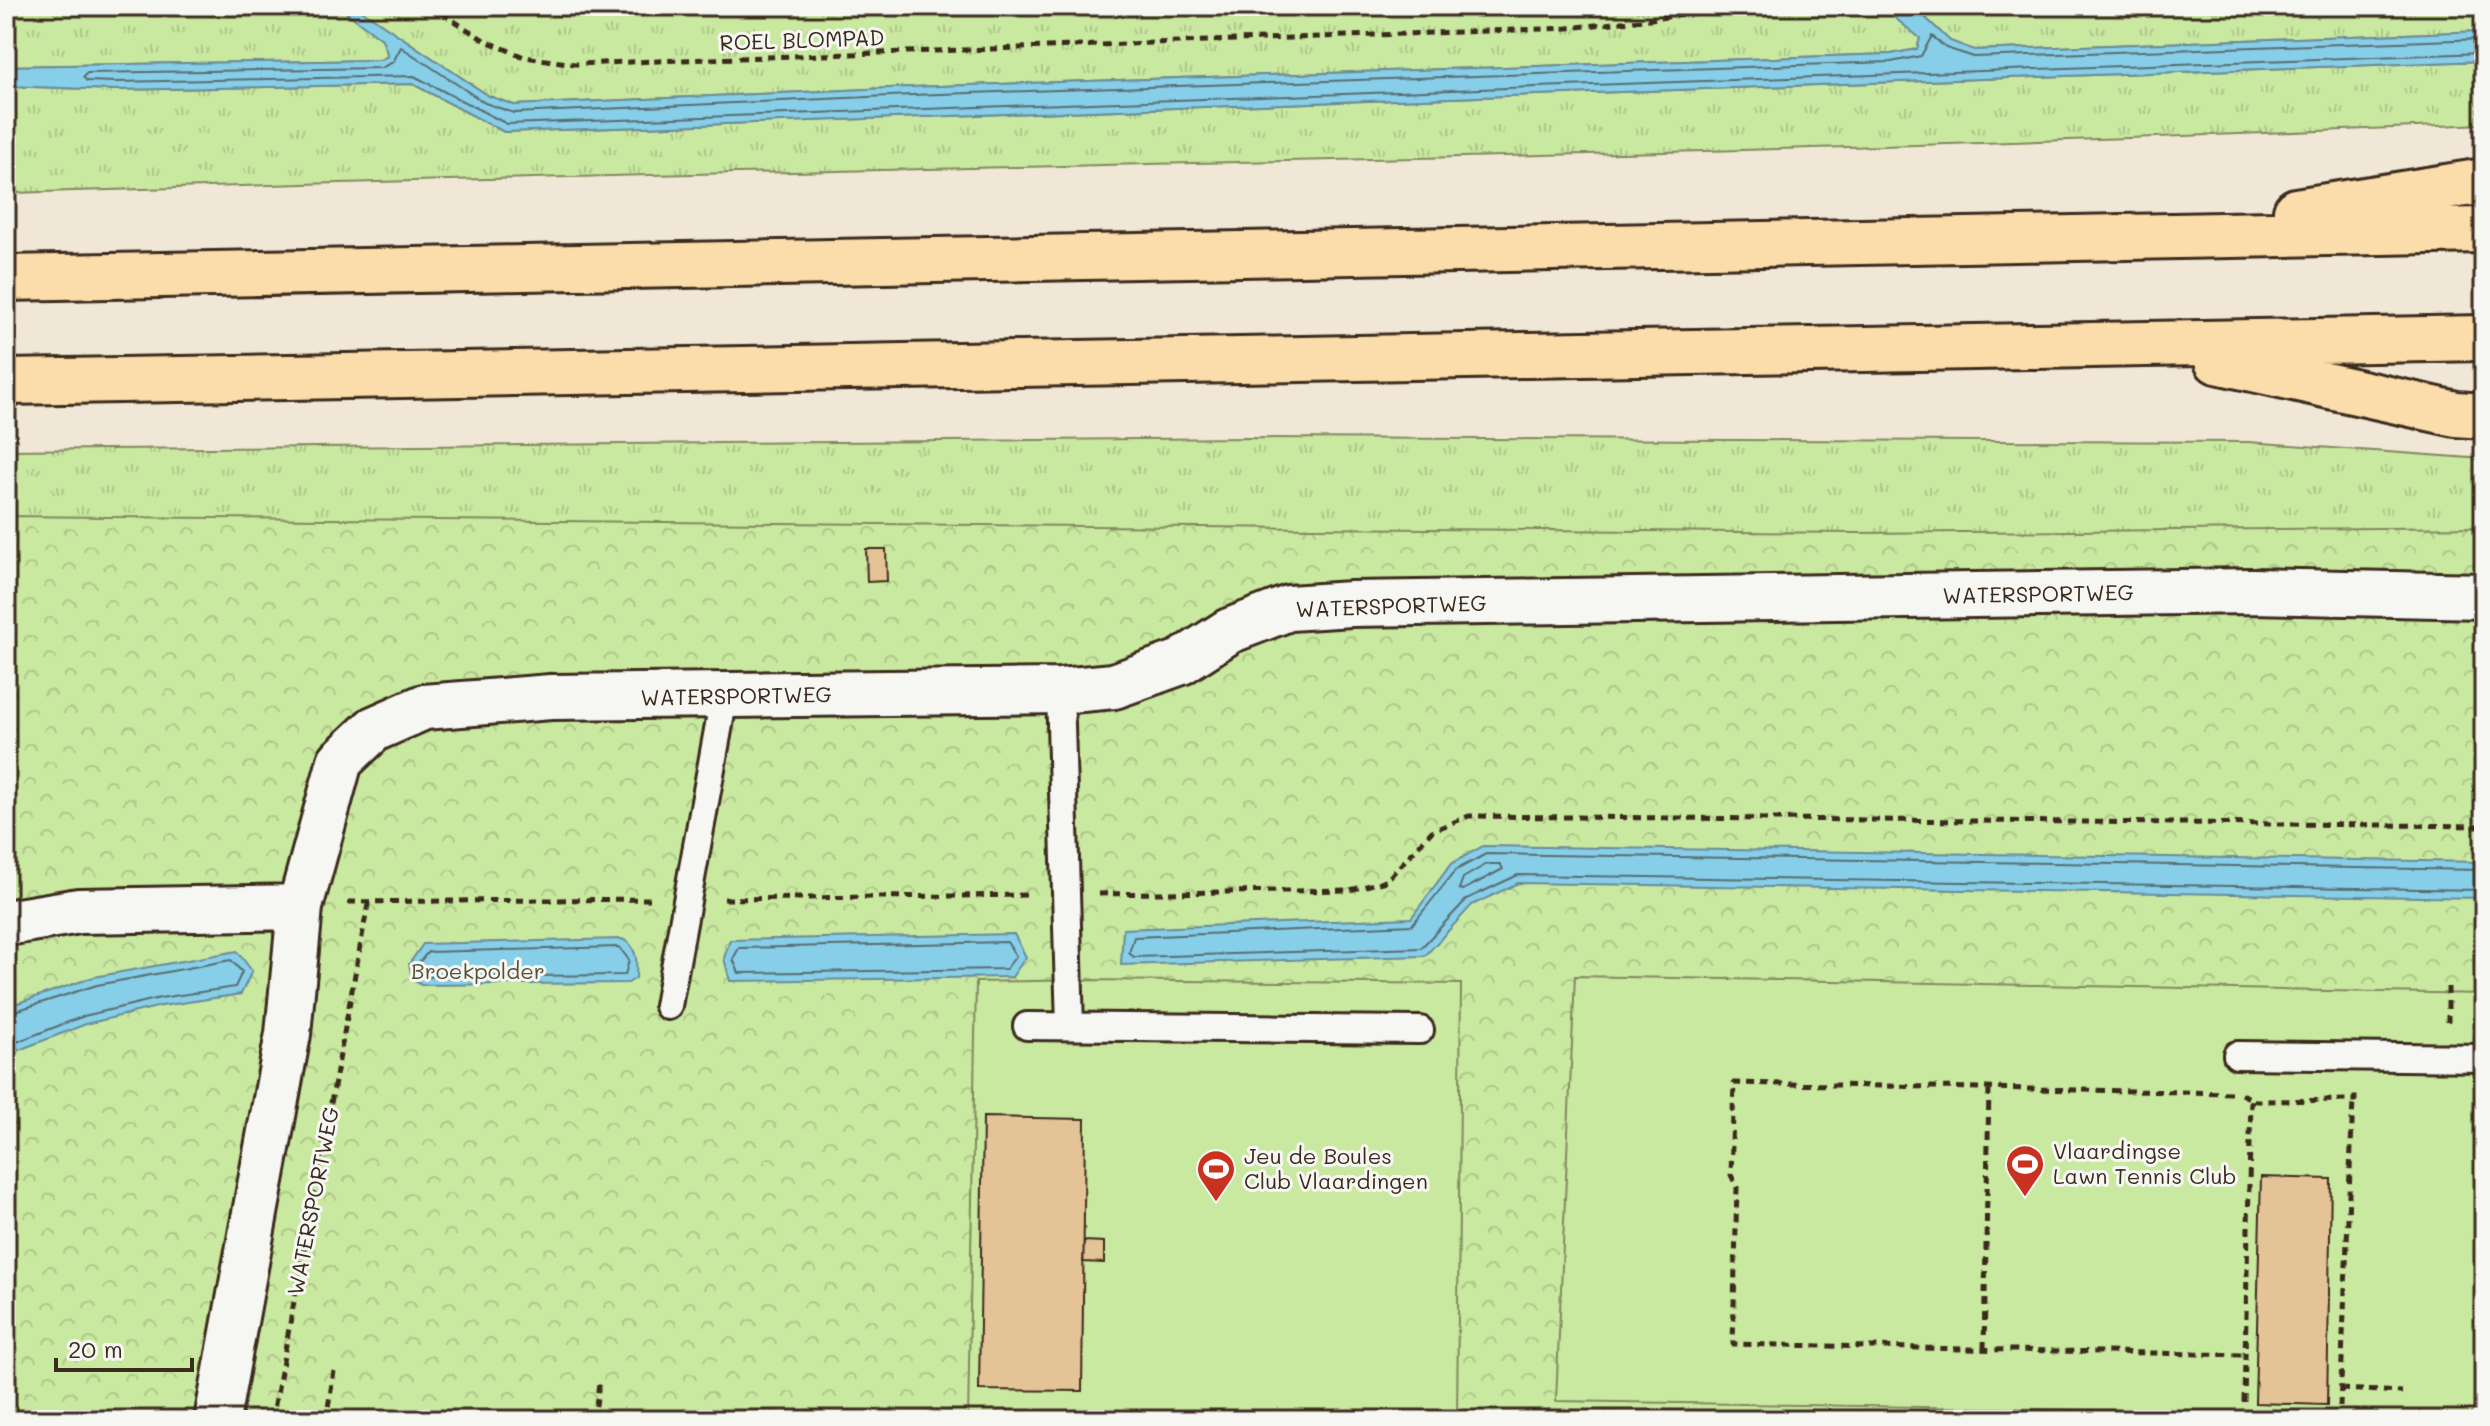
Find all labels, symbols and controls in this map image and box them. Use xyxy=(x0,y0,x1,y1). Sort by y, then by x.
street label: ROEL BLOMPAD xyxy=(719,22,885,57)
street label: WATERSPORTWEG xyxy=(1942,577,2134,610)
street label: WATERSPORTWEG xyxy=(1295,588,1487,623)
street label: WATERSPORTWEG xyxy=(640,679,832,712)
park label: Broekpolder xyxy=(411,956,545,985)
street label: WATERSPORTWEG xyxy=(280,1104,345,1298)
place label: Vlaardingse Lawn Tennis Club xyxy=(2053,1136,2237,1190)
place label: Jeu de Boules Club Vlaardingen xyxy=(1244,1141,1428,1195)
sports icon: Vlaardingse Lawn Tennis Club xyxy=(2004,1143,2046,1198)
sports icon: Jeu de Boules Club Vlaardingen xyxy=(1195,1148,1237,1203)
scale bar xyxy=(56,1322,192,1372)
text: 20 m xyxy=(68,1333,123,1364)

